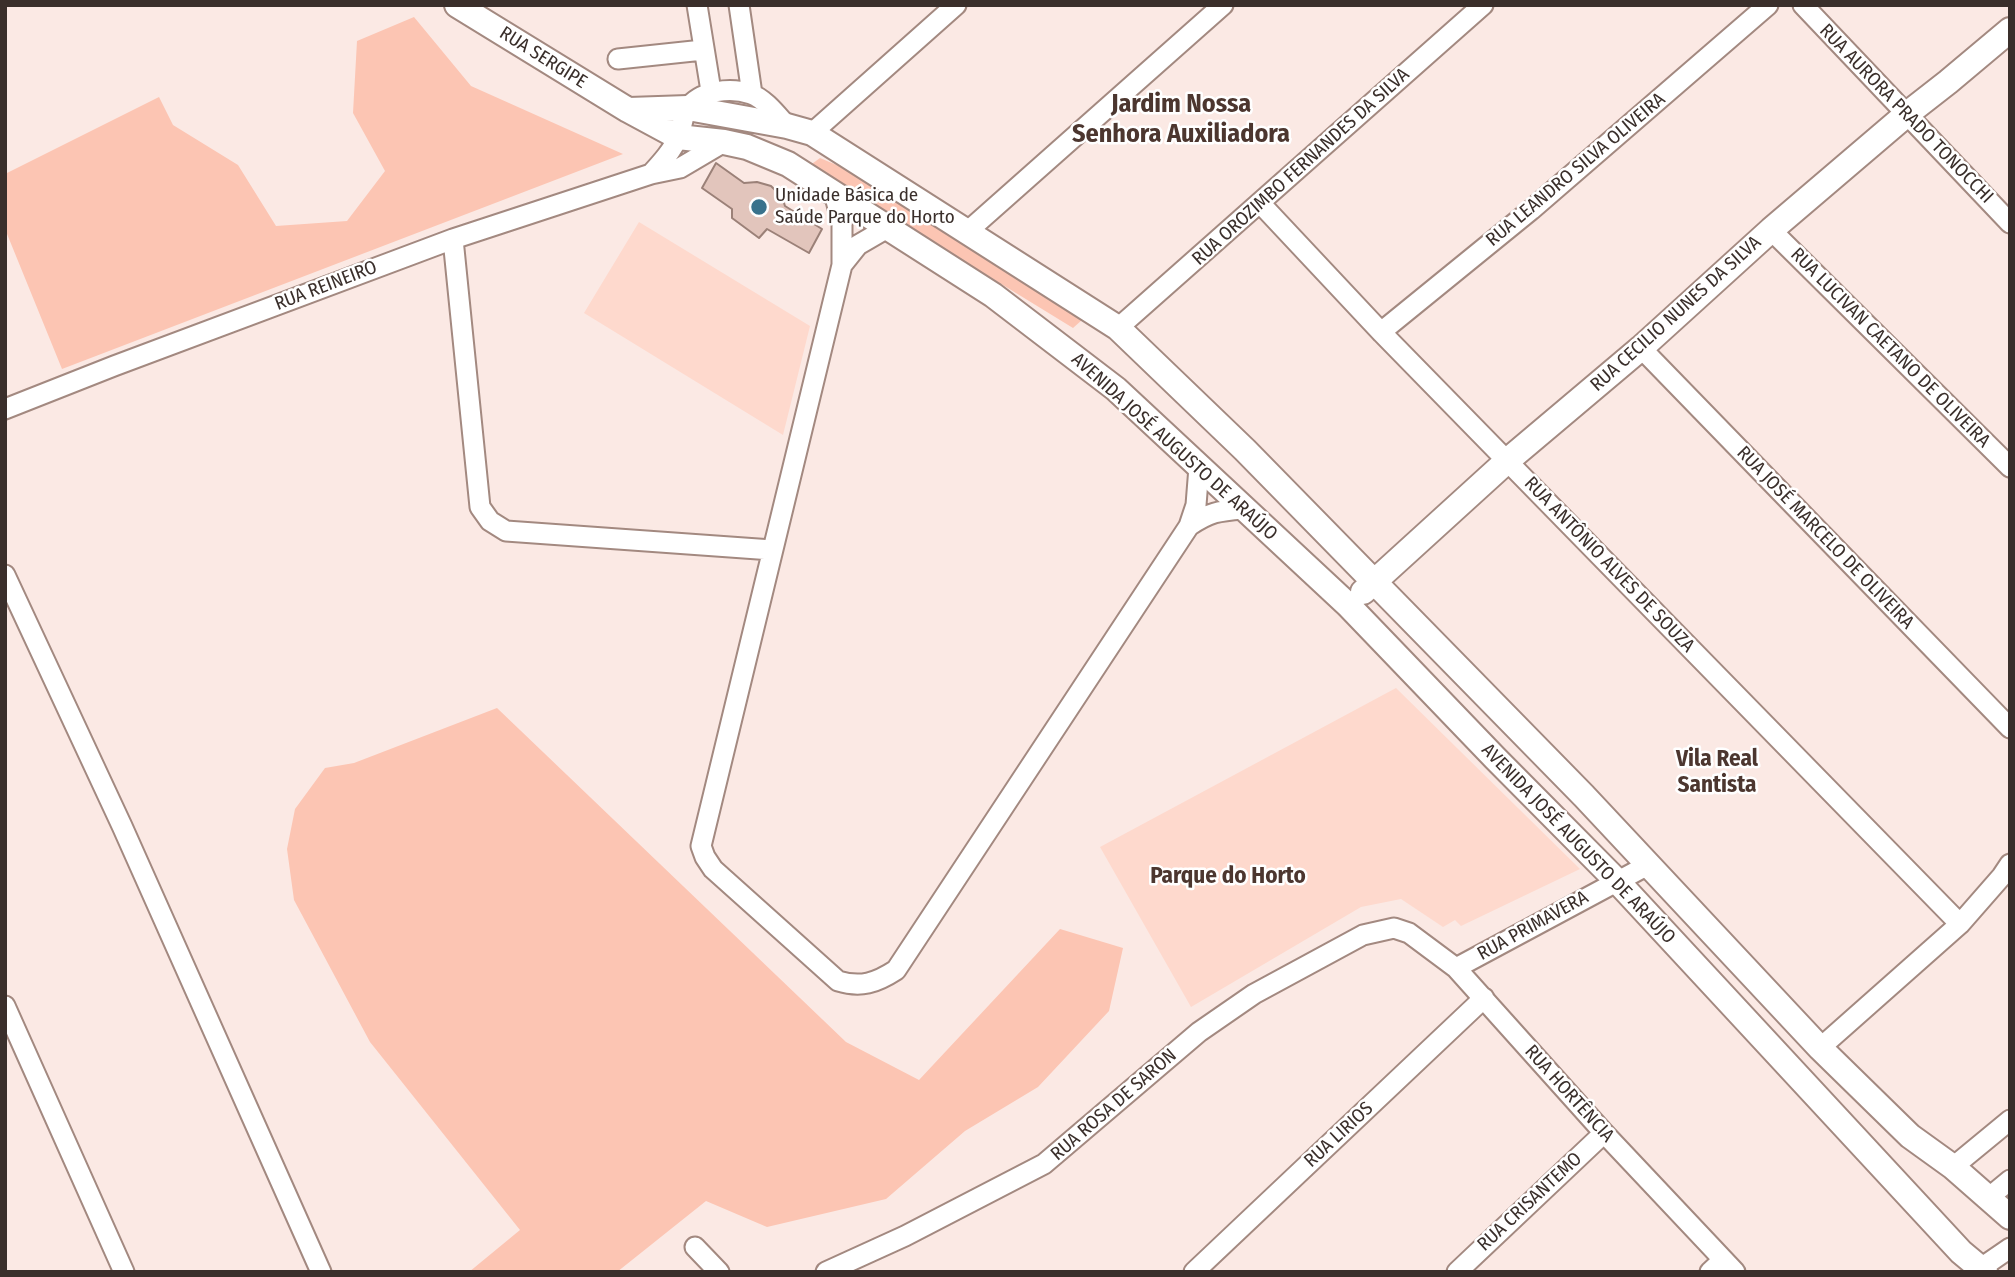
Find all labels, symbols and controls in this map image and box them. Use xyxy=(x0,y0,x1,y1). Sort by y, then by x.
street label: RUA AURORA PRADO TONOCCHI xyxy=(1814,20,1998,208)
street label: RUA SERGIPE xyxy=(495,22,591,94)
street label: RUA OROZIMBO FERNANDES DA SILVA xyxy=(1188,64,1414,270)
street label: RUA LEANDRO SILVA OLIVEIRA xyxy=(1482,88,1670,252)
district label: Jardim Nossa Senhora Auxiliadora xyxy=(1072,89,1290,150)
place label: Unidade Básica de Saúde Parque do Horto xyxy=(775,185,955,229)
marker: Unidade Básica de Saúde Parque do Horto xyxy=(749,197,769,217)
street label: RUA CECILIO NUNES DA SILVA xyxy=(1586,231,1766,397)
street label: RUA LUCIVAN CAETANO DE OLIVEIRA xyxy=(1785,243,1995,453)
street label: RUA REINEIRO xyxy=(272,256,380,316)
street label: AVENIDA JOSÉ AUGUSTO DE ARAÚJO xyxy=(1066,348,1282,546)
street label: RUA JOSÉ MARCELO DE OLIVEIRA xyxy=(1732,442,1918,634)
street label: RUA ANTÔNIO ALVES DE SOUZA xyxy=(1519,472,1699,658)
street label: AVENIDA JOSÉ AUGUSTO DE ARAÚJO xyxy=(1476,739,1680,949)
district label: Vila Real Santista xyxy=(1676,746,1758,800)
district label: Parque do Horto xyxy=(1150,863,1306,891)
street label: RUA PRIMAVERA xyxy=(1474,886,1592,966)
street label: RUA HORTÊNCIA xyxy=(1519,1041,1619,1147)
street label: RUA ROSA DE SARON xyxy=(1047,1044,1181,1166)
street label: RUA LIRIOS xyxy=(1300,1097,1378,1173)
street label: RUA CRISANTEMO xyxy=(1473,1148,1587,1256)

